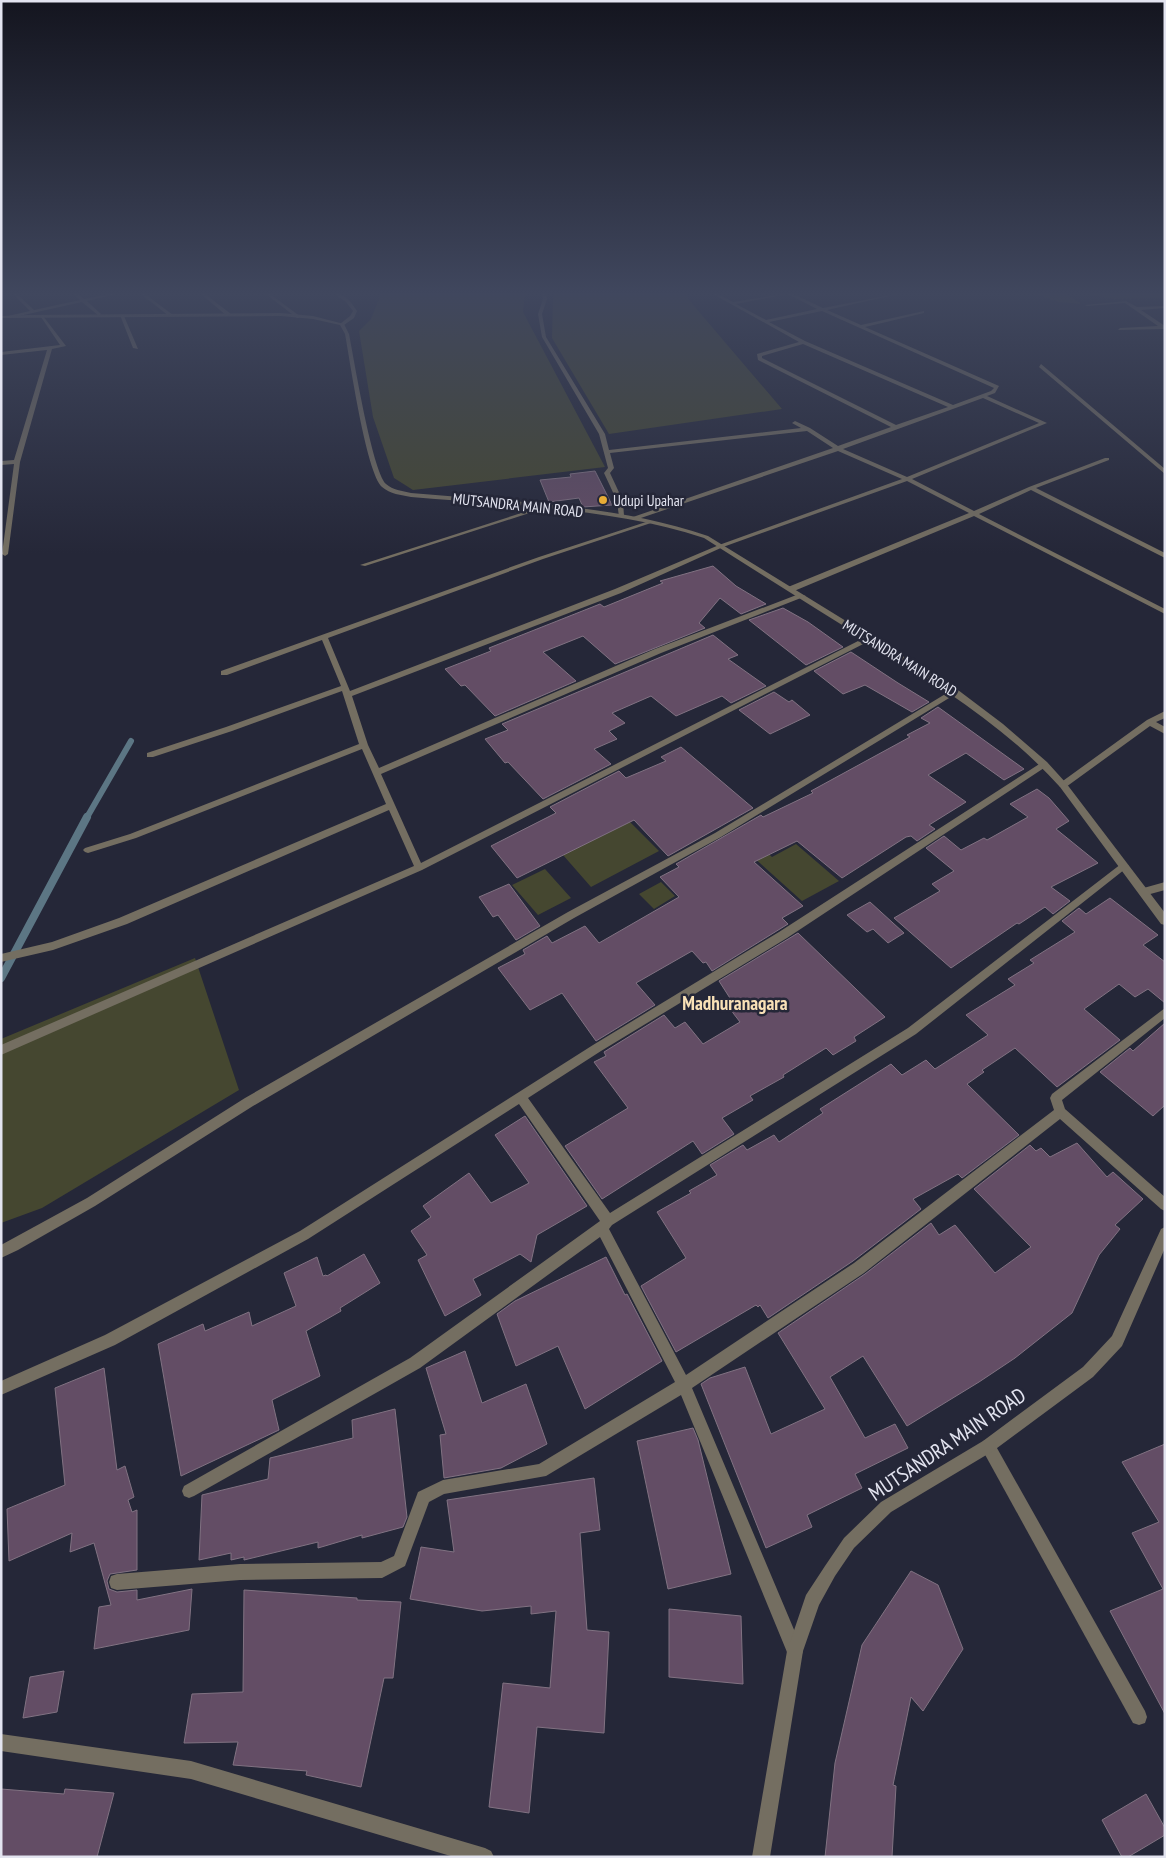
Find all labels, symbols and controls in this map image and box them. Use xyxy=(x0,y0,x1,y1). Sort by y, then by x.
street label: MUTSANDRA MAIN ROAD xyxy=(452,489,584,521)
place label: Udupi Upahar xyxy=(613,491,685,510)
marker: Udupi Upahar xyxy=(597,494,609,506)
street label: MUTSANDRA MAIN ROAD xyxy=(839,615,961,701)
district label: Madhuranagara xyxy=(682,991,788,1015)
street label: MUTSANDRA MAIN ROAD xyxy=(863,1381,1031,1507)

